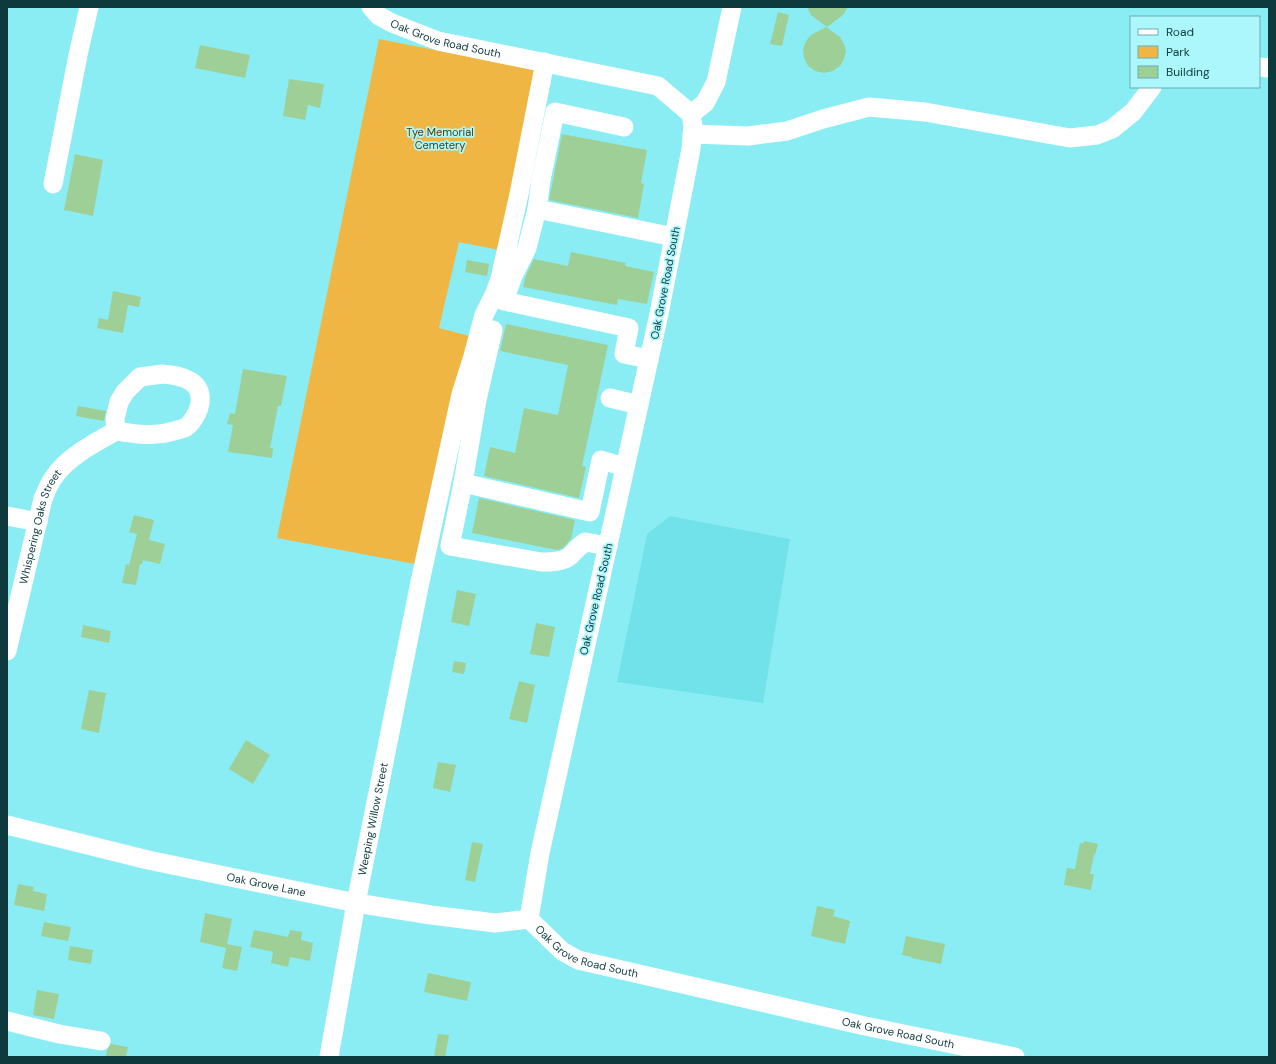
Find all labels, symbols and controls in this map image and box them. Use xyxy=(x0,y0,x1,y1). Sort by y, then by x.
street label: Oak Grove Road South xyxy=(388,16,502,61)
legend xyxy=(1130,16,1260,88)
text: Road xyxy=(1166,24,1194,40)
text: Park xyxy=(1166,44,1190,60)
text: Building xyxy=(1166,64,1210,80)
park label: Tye Memorial Cemetery xyxy=(406,125,474,152)
street label: Oak Grove Road South xyxy=(647,225,683,341)
street label: Whispering Oaks Street xyxy=(16,466,64,585)
street label: Oak Grove Road South xyxy=(576,542,616,656)
street label: Weeping Willow Street xyxy=(355,761,391,877)
street label: Oak Grove Lane xyxy=(225,869,307,899)
street label: Oak Grove Road South xyxy=(532,922,640,981)
street label: Oak Grove Road South xyxy=(841,1014,956,1051)

